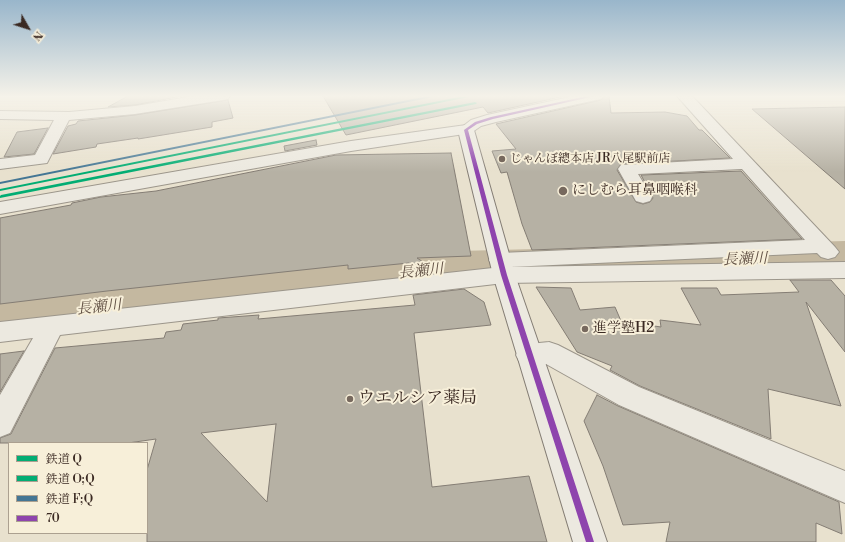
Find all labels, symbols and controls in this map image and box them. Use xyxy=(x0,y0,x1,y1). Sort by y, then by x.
north arrow xyxy=(8,8,48,48)
text: N xyxy=(29,28,46,43)
place label: じゃんぼ總本店 JR八尾駅前店 xyxy=(510,152,670,166)
marker: じゃんぼ總本店 JR八尾駅前店 xyxy=(497,154,507,164)
place label: にしむら耳鼻咽喉科 xyxy=(572,183,698,199)
marker: にしむら耳鼻咽喉科 xyxy=(557,185,569,197)
water label: 長瀬川 xyxy=(722,250,768,270)
water label: 長瀬川 xyxy=(398,261,444,283)
water label: 長瀬川 xyxy=(76,297,122,319)
place label: 進学塾H2 xyxy=(593,321,654,337)
marker: 進学塾H2 xyxy=(580,324,590,334)
place label: ウエルシア薬局 xyxy=(358,389,477,409)
marker: ウエルシア薬局 xyxy=(345,394,355,404)
legend xyxy=(8,442,148,534)
text: 鉄道 Q xyxy=(46,452,82,467)
text: 鉄道 O;Q xyxy=(46,472,95,487)
text: 鉄道 F;Q xyxy=(46,492,93,507)
text: 70 xyxy=(46,511,60,526)

